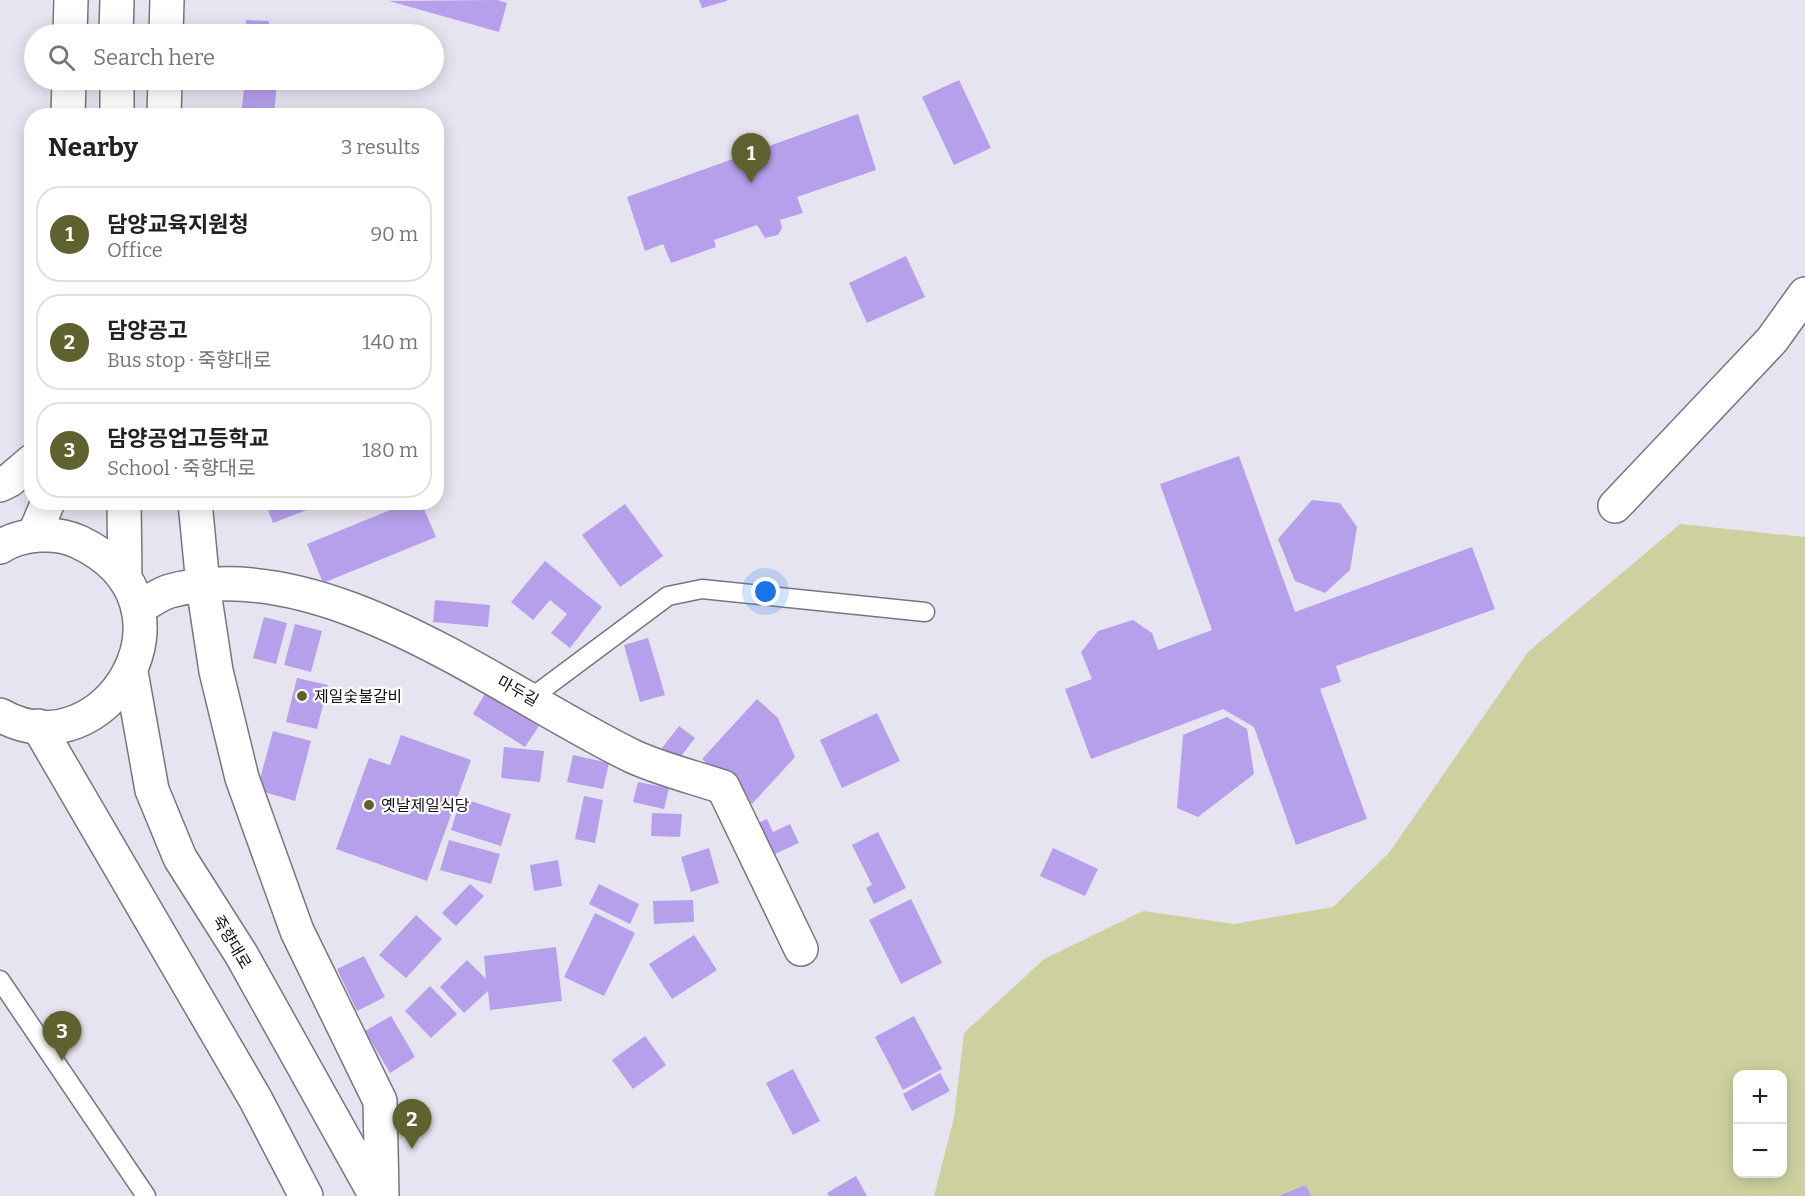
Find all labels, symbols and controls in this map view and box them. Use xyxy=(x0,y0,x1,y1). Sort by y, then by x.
search box xyxy=(24,24,444,90)
icon: search xyxy=(45,41,78,74)
text: Search here xyxy=(93,44,215,71)
text: Nearby xyxy=(48,132,138,163)
pin: 1 xyxy=(732,134,771,183)
text: 3 results xyxy=(341,135,420,159)
text: 담양교육지원청 xyxy=(107,211,249,238)
text: 1 xyxy=(65,222,74,246)
text: 90 m xyxy=(370,222,418,246)
text: Office xyxy=(107,238,163,262)
text: 담양공고 xyxy=(107,317,188,344)
text: 2 xyxy=(64,330,75,354)
text: 140 m xyxy=(362,330,418,354)
text: Bus stop · 죽향대로 xyxy=(107,348,271,372)
text: 담양공업고등학교 xyxy=(107,425,269,452)
text: 3 xyxy=(64,438,75,462)
text: 180 m xyxy=(362,438,418,462)
text: School · 죽향대로 xyxy=(107,456,256,480)
your location xyxy=(751,577,780,606)
street label: 마두길 xyxy=(494,672,542,710)
place label: 제일숯불갈비 xyxy=(314,687,402,706)
marker: 제일숯불갈비 xyxy=(295,689,309,703)
place label: 옛날제일식당 xyxy=(381,796,470,815)
marker: 옛날제일식당 xyxy=(362,798,376,812)
street label: 죽향대로 xyxy=(209,912,255,972)
pin: 3 xyxy=(42,1012,82,1061)
map controls xyxy=(1733,1070,1787,1178)
button: + xyxy=(1733,1070,1787,1124)
pin: 2 xyxy=(392,1100,432,1149)
button: − xyxy=(1733,1124,1787,1178)

